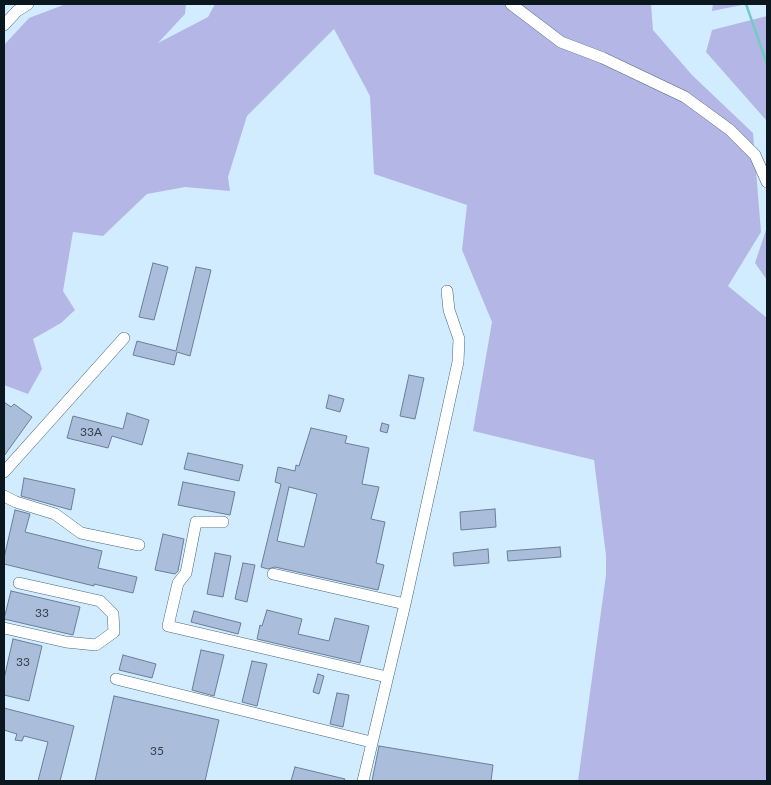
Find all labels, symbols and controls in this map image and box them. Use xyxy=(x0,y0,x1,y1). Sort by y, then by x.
house number: 33А xyxy=(80,425,102,439)
house number: 33 xyxy=(35,606,49,620)
house number: 33 xyxy=(16,655,30,669)
house number: 35 xyxy=(150,744,164,758)

